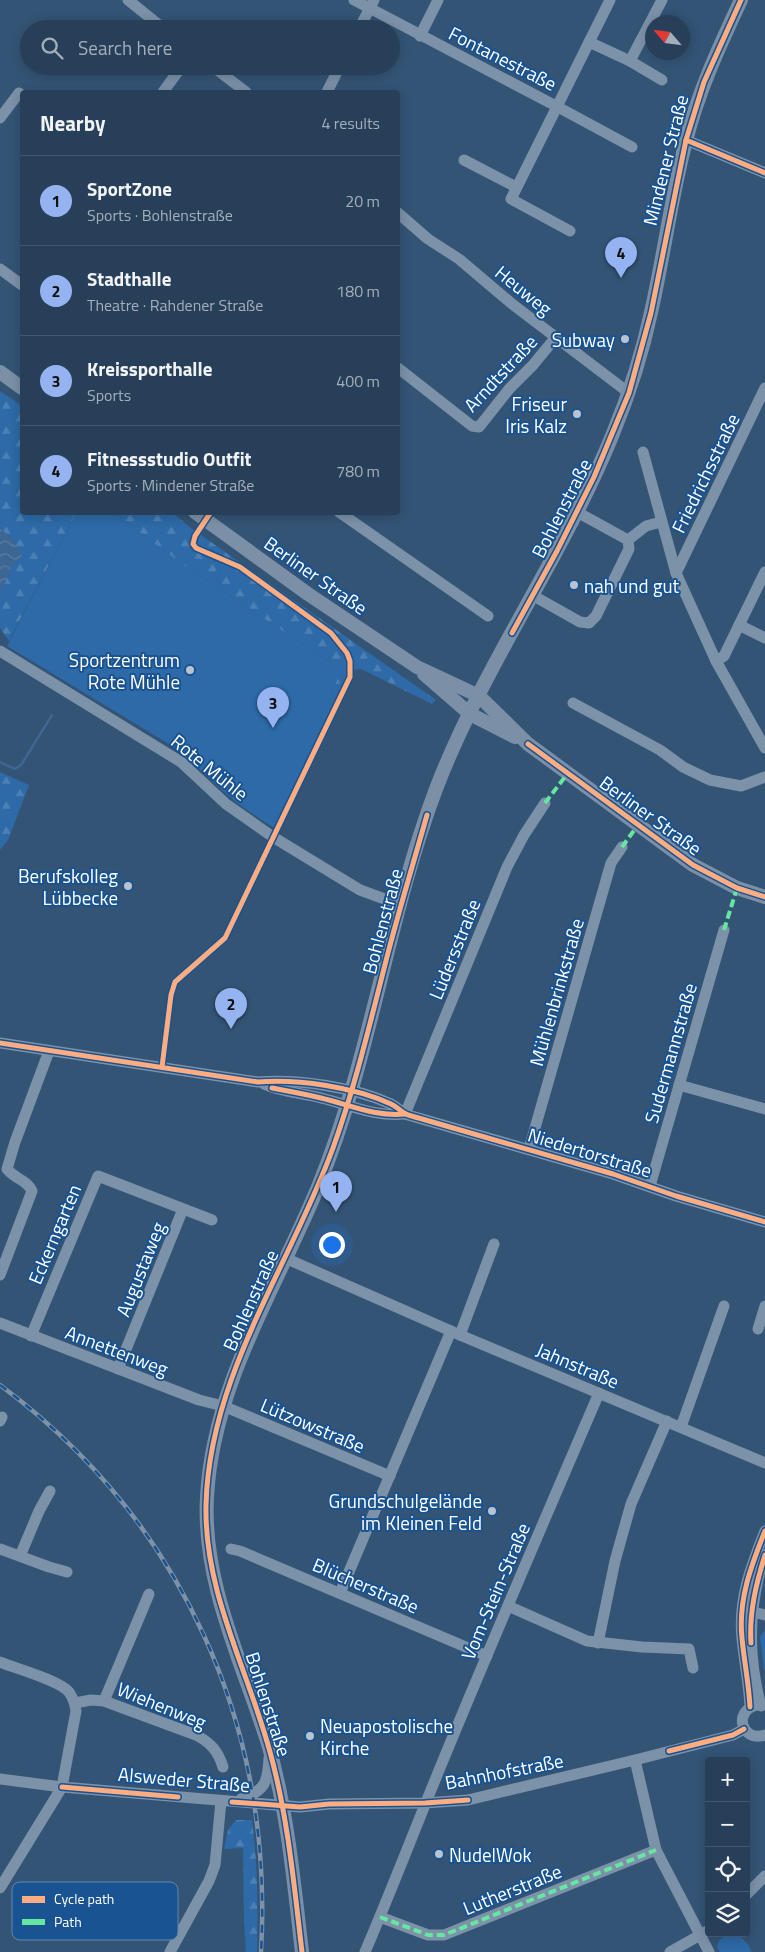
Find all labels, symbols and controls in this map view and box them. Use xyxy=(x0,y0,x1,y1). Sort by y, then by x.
north arrow xyxy=(645,15,690,60)
street label: Fontanestraße xyxy=(444,18,562,98)
search box xyxy=(20,20,400,75)
text: Search here xyxy=(78,33,172,62)
icon: search xyxy=(38,34,66,62)
street label: Mindener Straße xyxy=(635,92,695,228)
text: Nearby xyxy=(40,107,105,139)
text: 4 results xyxy=(321,111,380,135)
text: SportZone xyxy=(87,174,172,203)
text: 1 xyxy=(52,189,60,213)
text: 20 m xyxy=(345,189,380,213)
text: Sports · Bohlenstraße xyxy=(87,203,233,227)
pin: 4 xyxy=(605,237,637,278)
street label: Heuweg xyxy=(489,258,559,322)
text: Stadthalle xyxy=(87,264,171,293)
text: 2 xyxy=(52,279,60,303)
text: 180 m xyxy=(336,279,380,303)
text: Theatre · Rahdener Straße xyxy=(87,293,263,317)
place label: Subway xyxy=(552,325,615,354)
street label: Arndtstraße xyxy=(456,328,544,418)
marker: Subway xyxy=(619,333,631,345)
text: Kreissporthalle xyxy=(87,354,212,383)
text: 3 xyxy=(52,369,60,393)
text: 400 m xyxy=(336,369,380,393)
text: Sports xyxy=(87,383,131,407)
place label: Friseur Iris Kalz xyxy=(505,389,567,440)
marker: Friseur Iris Kalz xyxy=(571,408,583,420)
street label: Friedrichsstraße xyxy=(663,408,747,538)
text: Fitnessstudio Outfit xyxy=(87,444,251,473)
street label: Bohlenstraße xyxy=(524,453,598,563)
text: 4 xyxy=(52,459,60,483)
text: 780 m xyxy=(336,459,380,483)
text: Sports · Mindener Straße xyxy=(87,473,254,497)
street label: Berliner Straße xyxy=(258,529,374,621)
place label: nah und gut xyxy=(584,571,679,600)
marker: nah und gut xyxy=(568,579,580,591)
place label: Sportzentrum Rote Mühle xyxy=(69,645,180,696)
marker: Sportzentrum Rote Mühle xyxy=(184,664,196,676)
pin: 3 xyxy=(257,687,289,728)
street label: Rote Mühle xyxy=(165,727,255,807)
street label: Berliner Straße xyxy=(594,768,708,862)
place label: Berufskolleg Lübbecke xyxy=(18,861,118,912)
street label: Bohlenstraße xyxy=(354,865,410,977)
marker: Berufskolleg Lübbecke xyxy=(122,880,134,892)
street label: Lüdersstraße xyxy=(421,894,487,1004)
street label: Mühlenbrinkstraße xyxy=(521,915,591,1069)
street label: Sudermannstraße xyxy=(636,980,704,1126)
pin: 2 xyxy=(215,988,247,1029)
street label: Niedertorstraße xyxy=(524,1119,656,1185)
pin: 1 xyxy=(320,1171,352,1212)
street label: Eckerngarten xyxy=(20,1179,88,1289)
street label: Augustaweg xyxy=(108,1217,172,1321)
your location xyxy=(319,1232,345,1258)
street label: Bohlenstraße xyxy=(215,1245,285,1355)
street label: Annettenweg xyxy=(61,1317,173,1383)
street label: Jahnstraße xyxy=(532,1335,624,1395)
street label: Lützowstraße xyxy=(256,1390,370,1460)
place label: Grundschulgelände im Kleinen Feld xyxy=(328,1486,482,1537)
marker: Grundschulgelände im Kleinen Feld xyxy=(486,1505,498,1517)
street label: Vom-Stein-Straße xyxy=(453,1518,537,1664)
street label: Blücherstraße xyxy=(308,1550,424,1620)
street label: Bohlenstraße xyxy=(238,1648,300,1760)
street label: Wiehenweg xyxy=(113,1674,211,1736)
place label: Neuapostolische Kirche xyxy=(320,1711,453,1762)
marker: Neuapostolische Kirche xyxy=(304,1730,316,1742)
street label: Bahnhofstraße xyxy=(442,1745,566,1797)
map controls xyxy=(705,1757,750,1937)
button: + xyxy=(705,1757,750,1802)
street label: Alsweder Straße xyxy=(117,1759,251,1799)
button: − xyxy=(705,1802,750,1847)
place label: NudelWok xyxy=(449,1840,532,1869)
button: locate xyxy=(705,1847,750,1892)
marker: NudelWok xyxy=(433,1848,445,1860)
street label: Lutherstraße xyxy=(458,1856,566,1922)
legend xyxy=(12,1882,178,1940)
text: Cycle path xyxy=(54,1888,114,1909)
button: layers xyxy=(705,1892,750,1937)
text: Path xyxy=(54,1911,82,1932)

